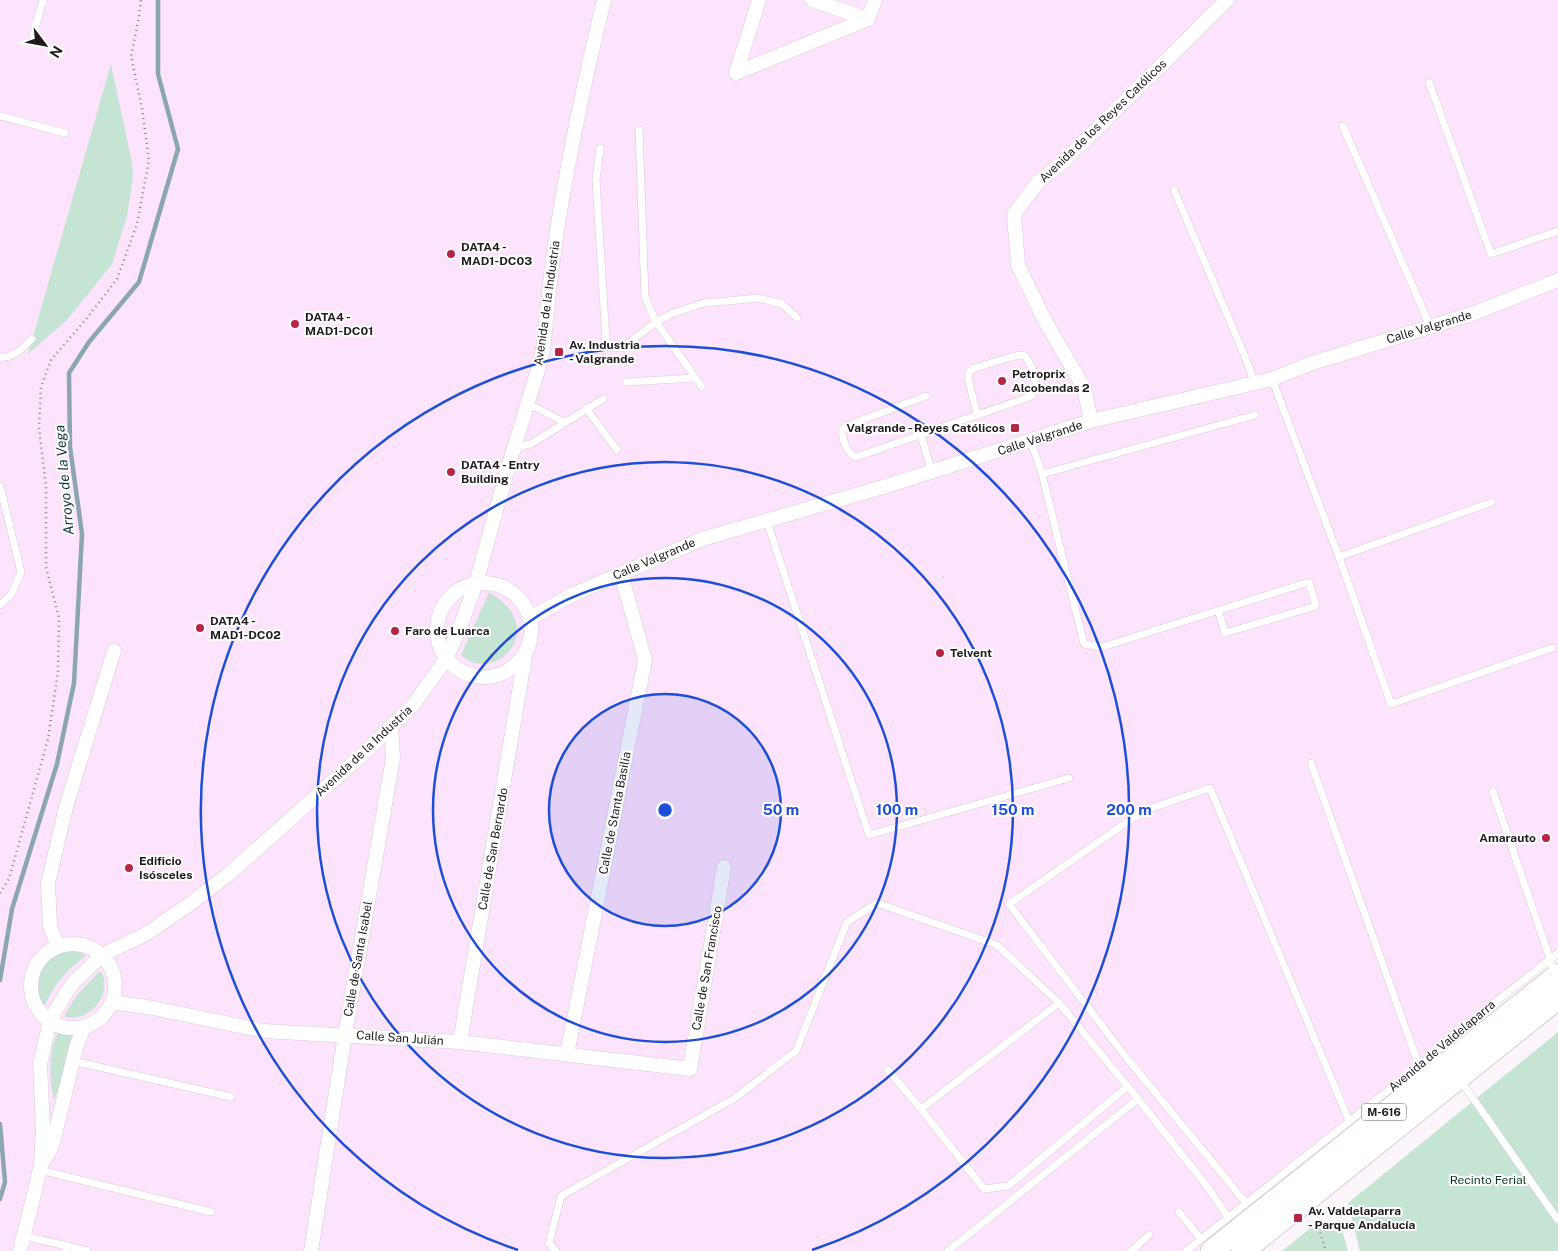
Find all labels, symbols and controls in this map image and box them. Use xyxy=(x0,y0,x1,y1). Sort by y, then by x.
north arrow xyxy=(20,20,70,70)
text: N xyxy=(46,43,66,61)
street label: Avenida de los Reyes Católicos xyxy=(1037,57,1169,185)
place label: DATA4 - MAD1-DC03 xyxy=(461,240,532,268)
street label: Avenida de la Industria xyxy=(531,240,563,366)
marker: DATA4 - MAD1-DC03 xyxy=(445,248,457,260)
street label: Calle Valgrande xyxy=(1385,307,1473,347)
place label: DATA4 - MAD1-DC01 xyxy=(305,310,373,338)
marker: DATA4 - MAD1-DC01 xyxy=(289,318,301,330)
place label: Av. Industria - Valgrande xyxy=(569,338,640,366)
marker: Av. Industria - Valgrande xyxy=(553,346,565,358)
place label: Petroprix Alcobendas 2 xyxy=(1012,367,1090,395)
marker: Petroprix Alcobendas 2 xyxy=(996,375,1008,387)
street label: Calle Valgrande xyxy=(996,418,1084,458)
place label: Valgrande - Reyes Católicos xyxy=(846,421,1005,435)
marker: Valgrande - Reyes Católicos xyxy=(1009,422,1021,434)
water label: Arroyo de la Vega xyxy=(51,424,77,536)
place label: DATA4 - Entry Building xyxy=(461,458,540,486)
marker: DATA4 - Entry Building xyxy=(445,466,457,478)
street label: Calle Valgrande xyxy=(611,535,698,583)
place label: DATA4 - MAD1-DC02 xyxy=(210,614,281,642)
marker: DATA4 - MAD1-DC02 xyxy=(194,622,206,634)
place label: Faro de Luarca xyxy=(405,624,490,638)
marker: Faro de Luarca xyxy=(389,625,401,637)
place label: Telvent xyxy=(950,646,992,660)
marker: Telvent xyxy=(934,647,946,659)
street label: Avenida de la Industria xyxy=(313,703,415,799)
street label: Calle de Stanta Basilia xyxy=(596,750,634,876)
street label: Calle de San Bernardo xyxy=(475,787,511,911)
centre of rings xyxy=(656,801,674,819)
text: 50 m xyxy=(763,801,799,818)
text: 100 m xyxy=(876,801,918,818)
text: 150 m xyxy=(991,801,1035,818)
text: 200 m xyxy=(1106,801,1152,818)
place label: Amarauto xyxy=(1479,831,1536,845)
marker: Amarauto xyxy=(1540,832,1552,844)
place label: Edificio Isósceles xyxy=(139,854,193,882)
marker: Edificio Isósceles xyxy=(123,862,135,874)
street label: Calle de Santa Isabel xyxy=(341,900,375,1018)
street label: Calle de San Francisco xyxy=(689,904,725,1031)
street label: Avenida de Valdelaparra xyxy=(1386,997,1498,1095)
street label: Calle San Julián xyxy=(356,1028,444,1048)
road number: M-616 xyxy=(1362,1104,1406,1120)
park label: Recinto Ferial xyxy=(1450,1173,1527,1187)
place label: Av. Valdelaparra - Parque Andalucía xyxy=(1308,1204,1416,1232)
marker: Av. Valdelaparra - Parque Andalucía xyxy=(1292,1212,1304,1224)

